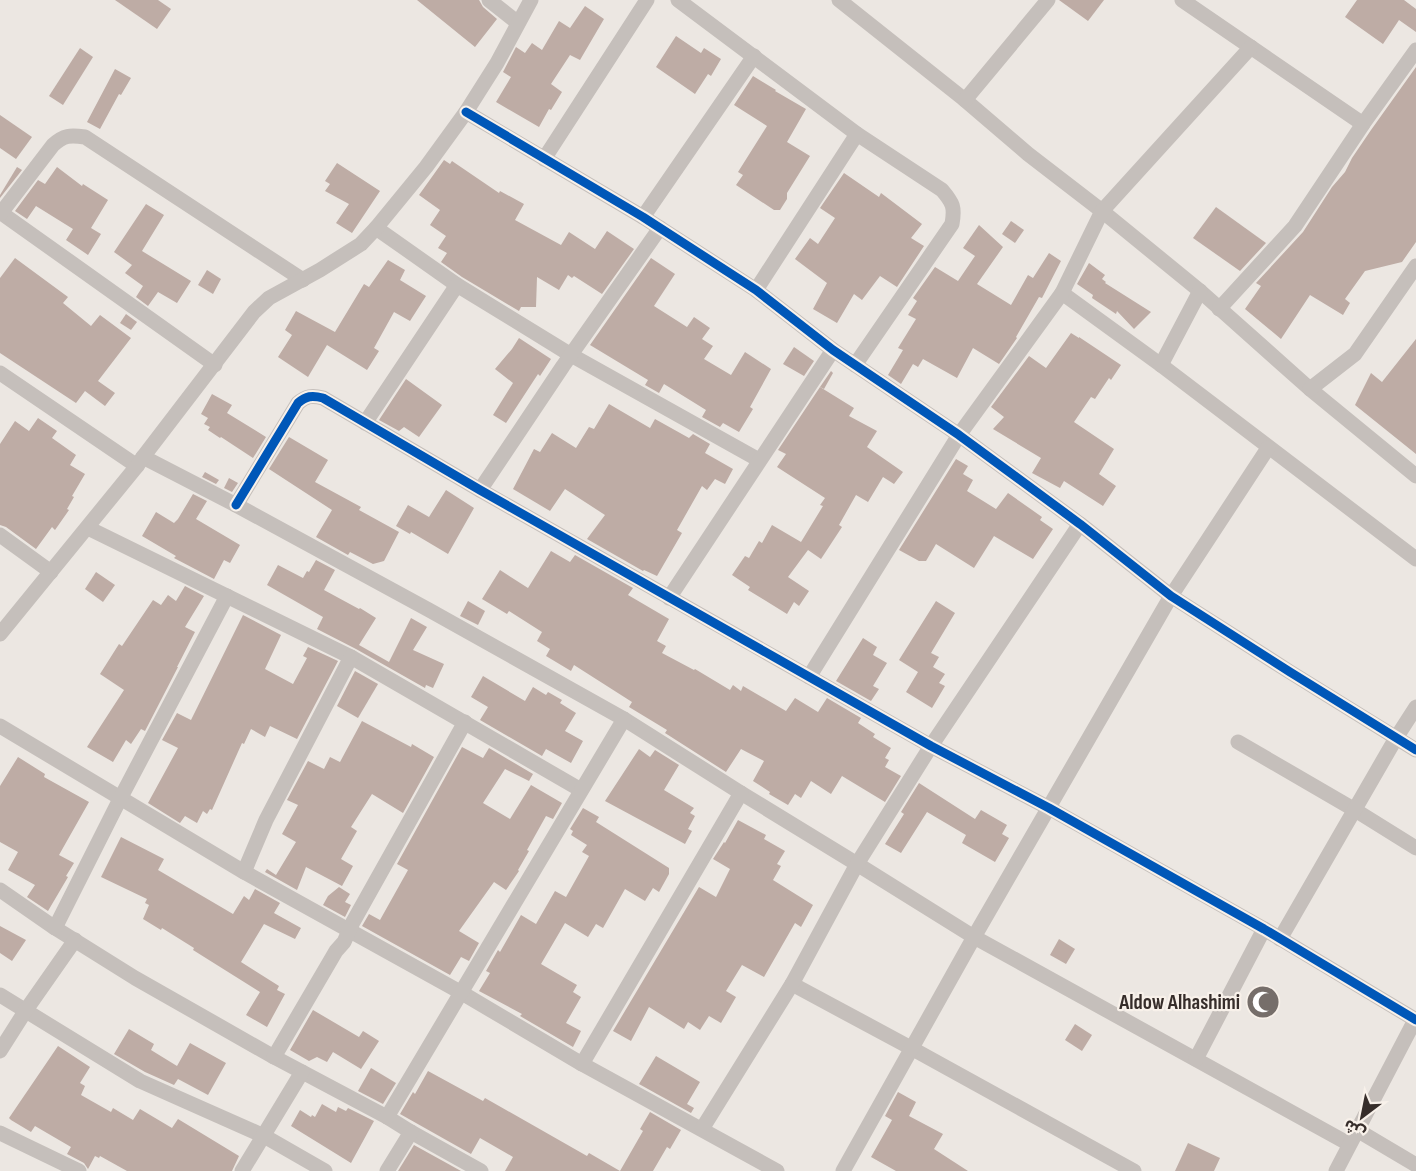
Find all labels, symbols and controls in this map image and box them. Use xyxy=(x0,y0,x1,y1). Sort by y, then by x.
mosque icon: Aldow Alhashimi xyxy=(1245,984,1281,1020)
place label: Aldow Alhashimi xyxy=(1118,990,1240,1015)
north arrow xyxy=(1332,1087,1392,1147)
text: ش xyxy=(1340,1115,1369,1142)

